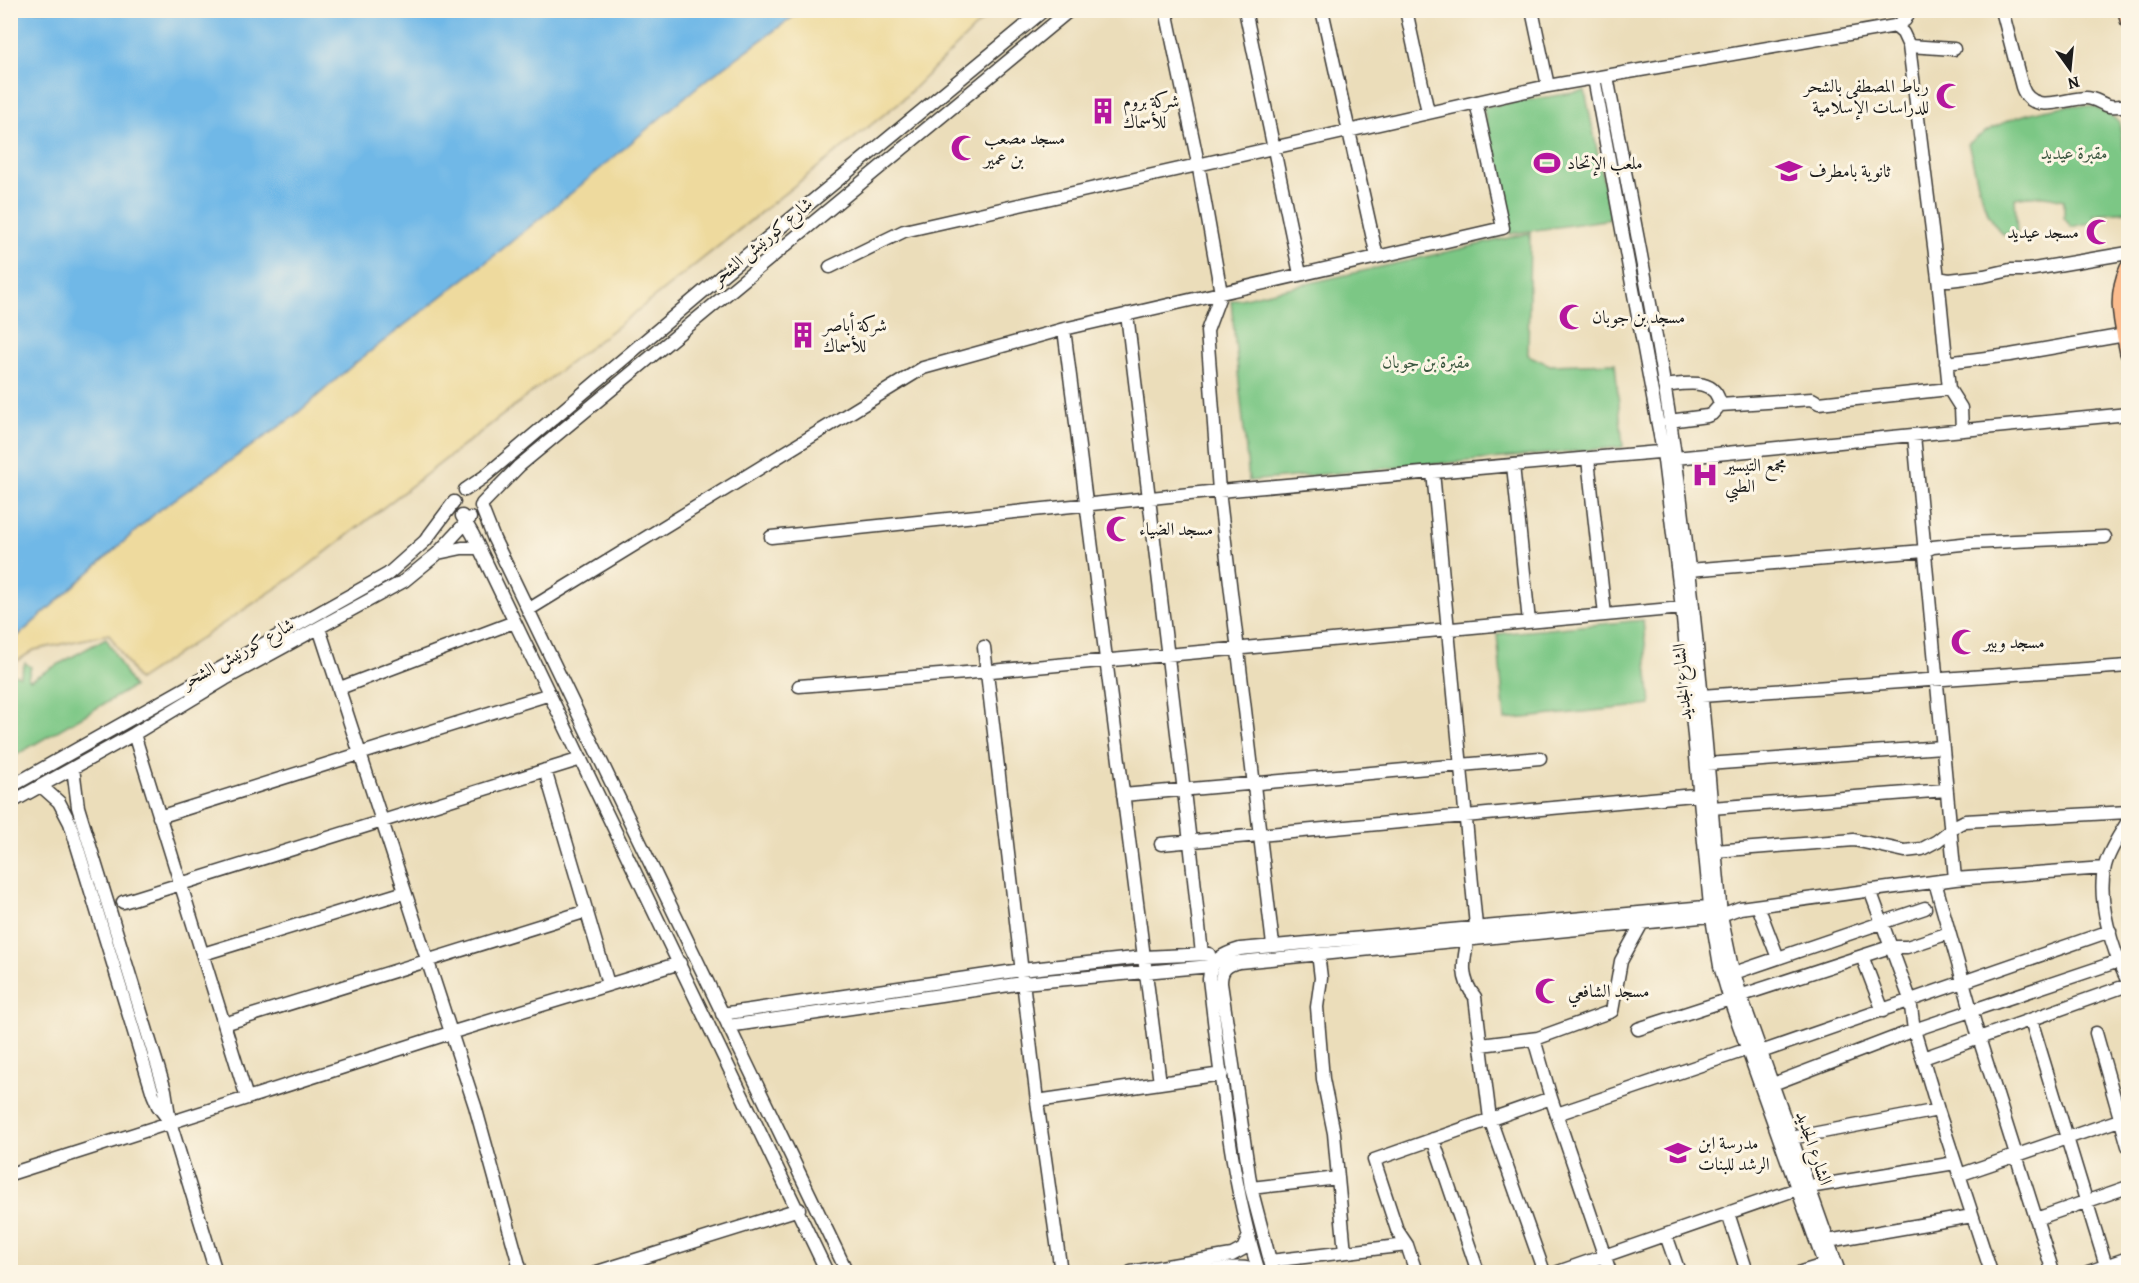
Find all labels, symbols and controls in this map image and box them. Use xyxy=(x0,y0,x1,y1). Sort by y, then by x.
north arrow xyxy=(2040,39,2100,99)
text: N xyxy=(2065,70,2082,95)
place label: رباط المصطفى بالشحر للدراسات الإسلامية xyxy=(1802,74,1929,120)
mosque icon: رباط المصطفى بالشحر للدراسات الإسلامية xyxy=(1934,81,1964,111)
place label: شركة بروم للأسماك xyxy=(1123,89,1180,134)
building icon: شركة بروم للأسماك xyxy=(1088,96,1118,126)
place label: مسجد مصعب بن عمير xyxy=(982,126,1065,171)
mosque icon: مسجد مصعب بن عمير xyxy=(949,133,979,163)
park label: مقبرة عيديد xyxy=(2040,141,2108,165)
sports icon: ملعب الإتحاد xyxy=(1532,148,1562,178)
place label: ملعب الإتحاد xyxy=(1567,151,1643,176)
school or university icon: ثانوية بامطرف xyxy=(1774,156,1804,186)
place label: ثانوية بامطرف xyxy=(1809,159,1891,183)
street label: شارع كورنيش الشحر xyxy=(705,192,820,294)
mosque icon: مسجد عيديد xyxy=(2084,217,2114,247)
place label: مسجد عيديد xyxy=(2007,220,2079,244)
mosque icon: مسجد بن جوبان xyxy=(1557,302,1587,332)
place label: مسجد بن جوبان xyxy=(1592,305,1685,329)
place label: شركة أباصر للأسماك xyxy=(821,312,887,358)
building icon: شركة أباصر للأسماك xyxy=(788,320,818,350)
park label: مقبرة بن جوبان xyxy=(1382,350,1470,374)
place label: مجمع التيسير الطبي xyxy=(1723,453,1787,503)
hospital icon: مجمع التيسير الطبي xyxy=(1690,460,1720,490)
mosque icon: مسجد الضياء xyxy=(1104,514,1134,544)
place label: مسجد الضياء xyxy=(1139,517,1213,541)
street label: شارع كورنيش الشحر xyxy=(176,612,300,697)
mosque icon: مسجد وبير xyxy=(1949,627,1979,657)
place label: مسجد وبير xyxy=(1982,630,2045,654)
street label: الشارع الجديد xyxy=(1667,642,1700,722)
mosque icon: مسجد الشافعي xyxy=(1533,976,1563,1006)
place label: مسجد الشافعي xyxy=(1568,979,1649,1008)
street label: الشارع الجديد xyxy=(1787,1108,1838,1190)
place label: مدرسة ابن الرشد للبنات xyxy=(1698,1131,1770,1176)
school or university icon: مدرسة ابن الرشد للبنات xyxy=(1663,1138,1693,1168)

